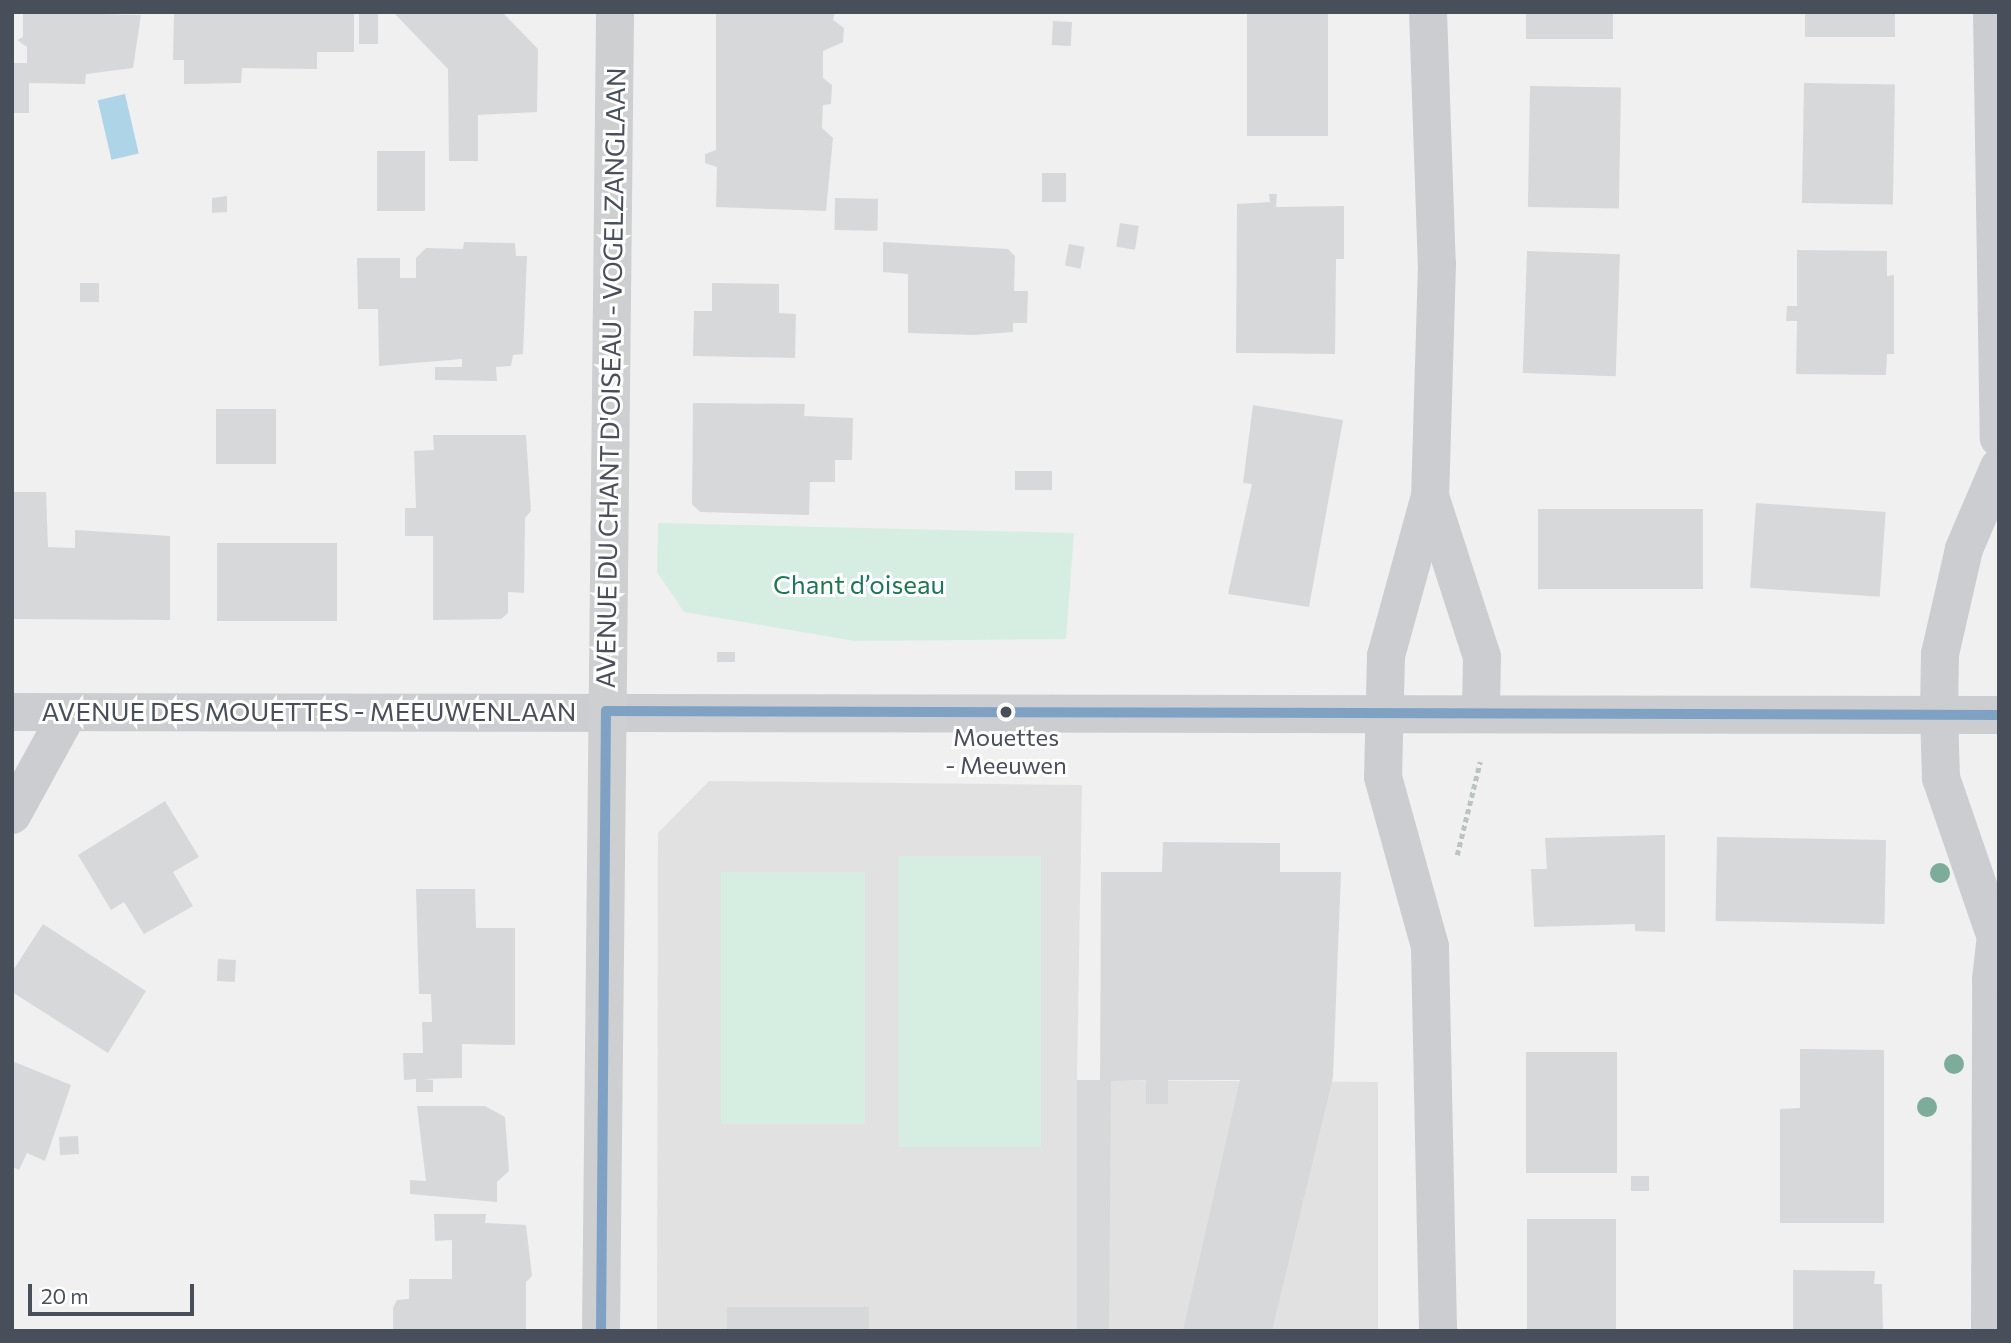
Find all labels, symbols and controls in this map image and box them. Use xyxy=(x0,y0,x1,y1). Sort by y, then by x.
street label: AVENUE DU CHANT D'OISEAU - VOGELZANGLAAN xyxy=(589,67,631,689)
park label: Chant d’oiseau xyxy=(773,568,945,600)
street label: AVENUE DES MOUETTES - MEEUWENLAAN xyxy=(42,695,576,727)
marker: Mouettes - Meeuwen xyxy=(999,705,1013,719)
place label: Mouettes - Meeuwen xyxy=(945,723,1067,779)
scale bar xyxy=(32,1270,198,1314)
text: 20 m xyxy=(41,1283,89,1308)

